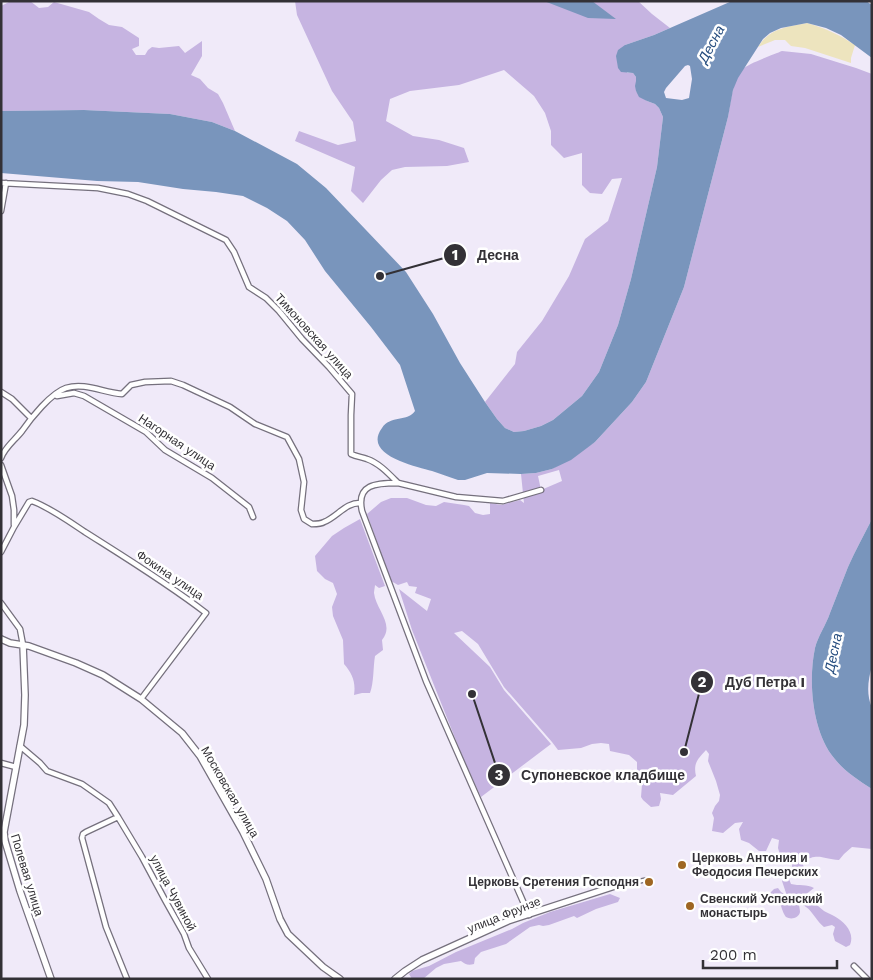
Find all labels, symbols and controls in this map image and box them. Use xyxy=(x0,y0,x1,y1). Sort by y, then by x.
water label: Десна xyxy=(694,22,728,67)
callout: Десна xyxy=(442,240,529,269)
text: 1 xyxy=(452,246,458,264)
text: Десна xyxy=(477,247,519,263)
street label: Тимоновская улица xyxy=(272,291,356,382)
street label: Нагорная улица xyxy=(136,411,218,473)
street label: Фокина улица xyxy=(134,547,207,603)
water label: Десна xyxy=(821,632,845,676)
callout: Дуб Петра I xyxy=(690,667,815,696)
text: 2 xyxy=(698,673,707,691)
text: Дуб Петра I xyxy=(725,674,805,690)
street label: Московская улица xyxy=(198,744,262,840)
callout: Супоневское кладбище xyxy=(486,761,695,790)
text: 3 xyxy=(495,766,504,784)
text: Супоневское кладбище xyxy=(521,767,685,783)
street label: Полевая улица xyxy=(8,832,46,918)
place label: Церковь Антония и Феодосия Печерских xyxy=(692,851,818,879)
street label: улица Чувиной xyxy=(147,853,199,933)
marker: Церковь Антония и Феодосия Печерских xyxy=(676,859,688,871)
place label: Церковь Сретения Господня xyxy=(468,875,639,889)
marker: Церковь Сретения Господня xyxy=(643,876,655,888)
place label: Свенский Успенский монастырь xyxy=(700,892,823,920)
street label: улица Фрунзе xyxy=(465,894,543,936)
marker: Свенский Успенский монастырь xyxy=(684,900,696,912)
scale bar xyxy=(703,938,837,970)
text: 200 m xyxy=(710,946,757,964)

